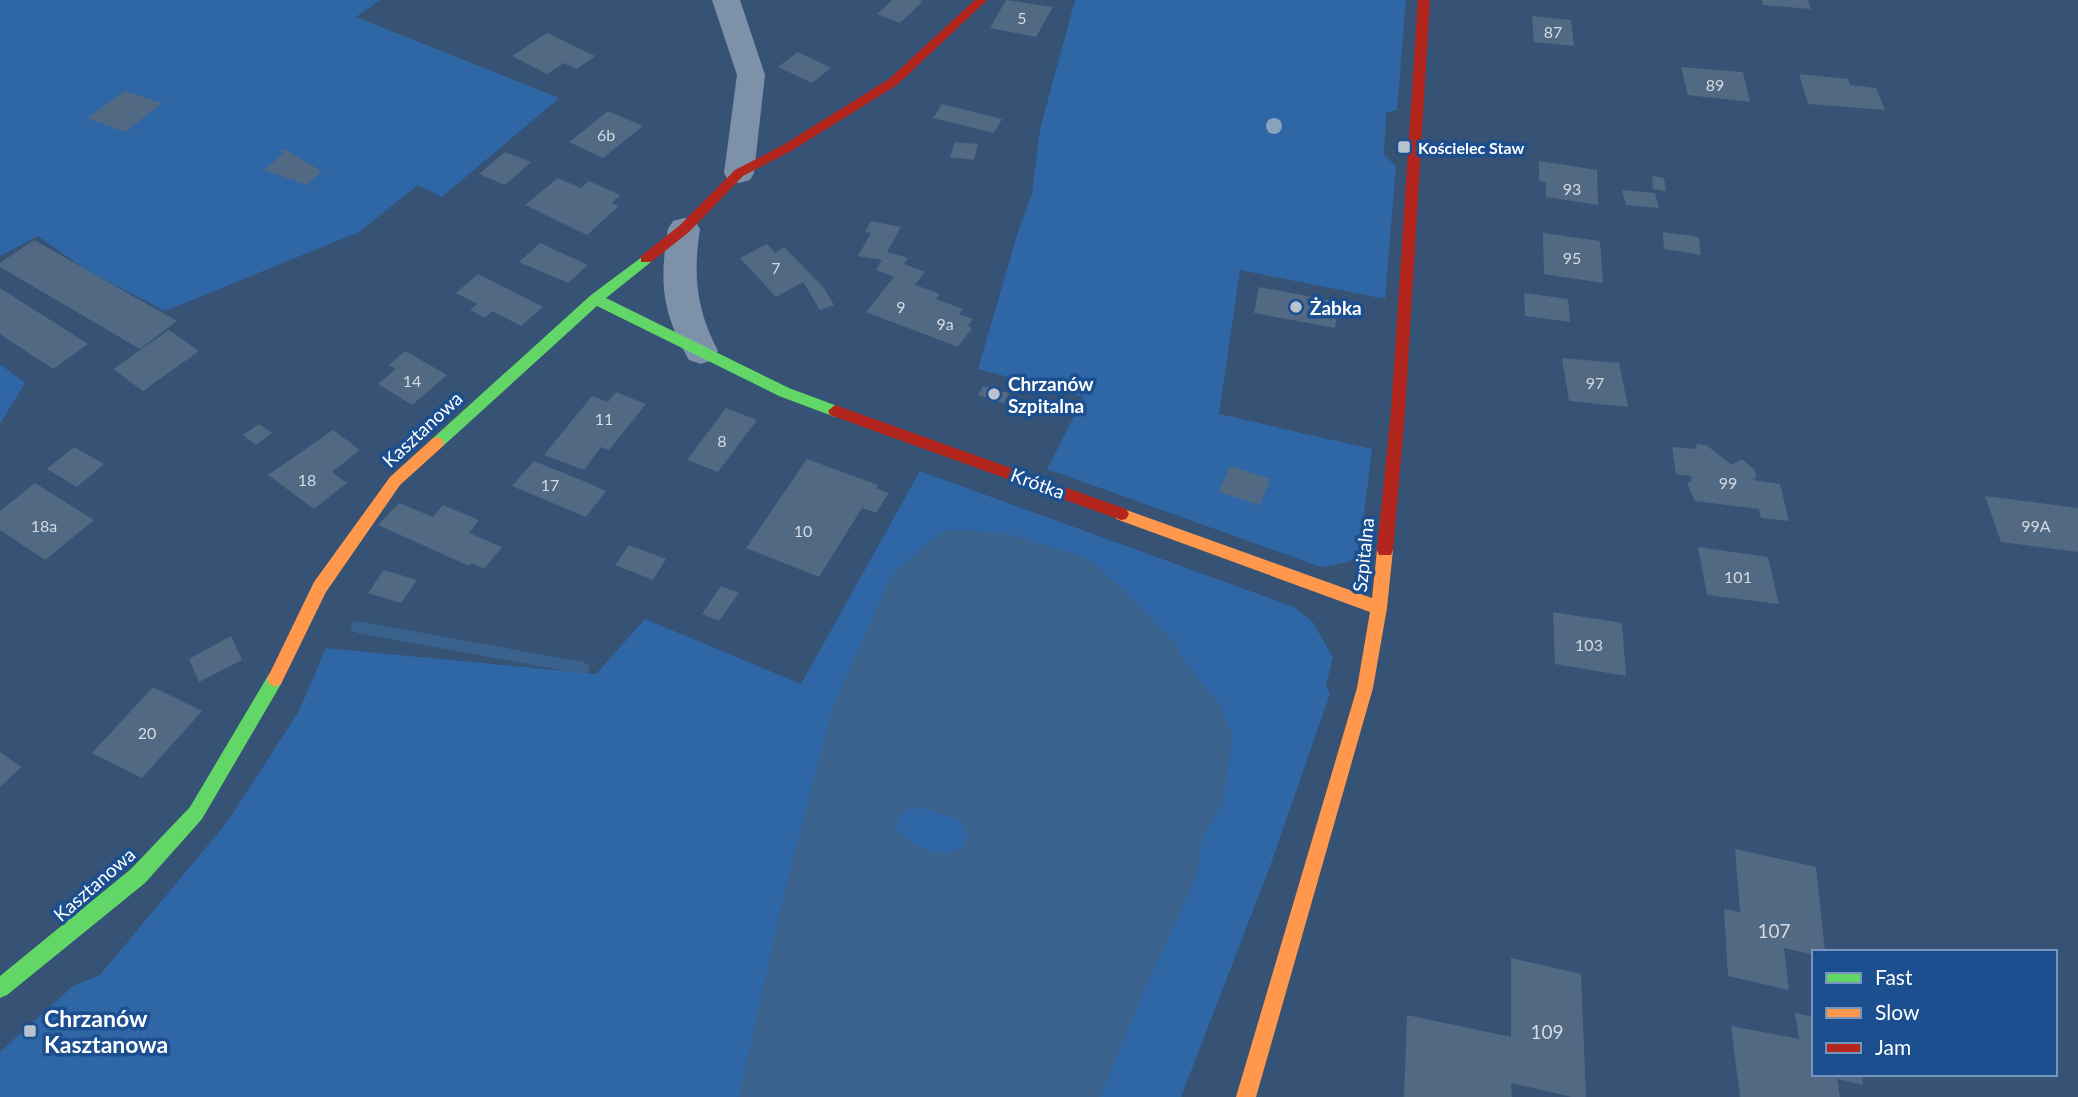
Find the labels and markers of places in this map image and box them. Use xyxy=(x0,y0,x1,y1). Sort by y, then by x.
place label: Kościelec Staw xyxy=(1418,138,1524,157)
marker: Kościelec Staw xyxy=(1396,139,1412,155)
place label: Żabka xyxy=(1310,296,1362,319)
marker: Żabka xyxy=(1288,299,1304,315)
place label: Chrzanów Szpitalna xyxy=(1008,372,1094,417)
marker: Chrzanów Szpitalna xyxy=(986,386,1002,402)
place label: Chrzanów Kasztanowa xyxy=(44,1004,168,1058)
marker: Chrzanów Kasztanowa xyxy=(22,1023,38,1039)

